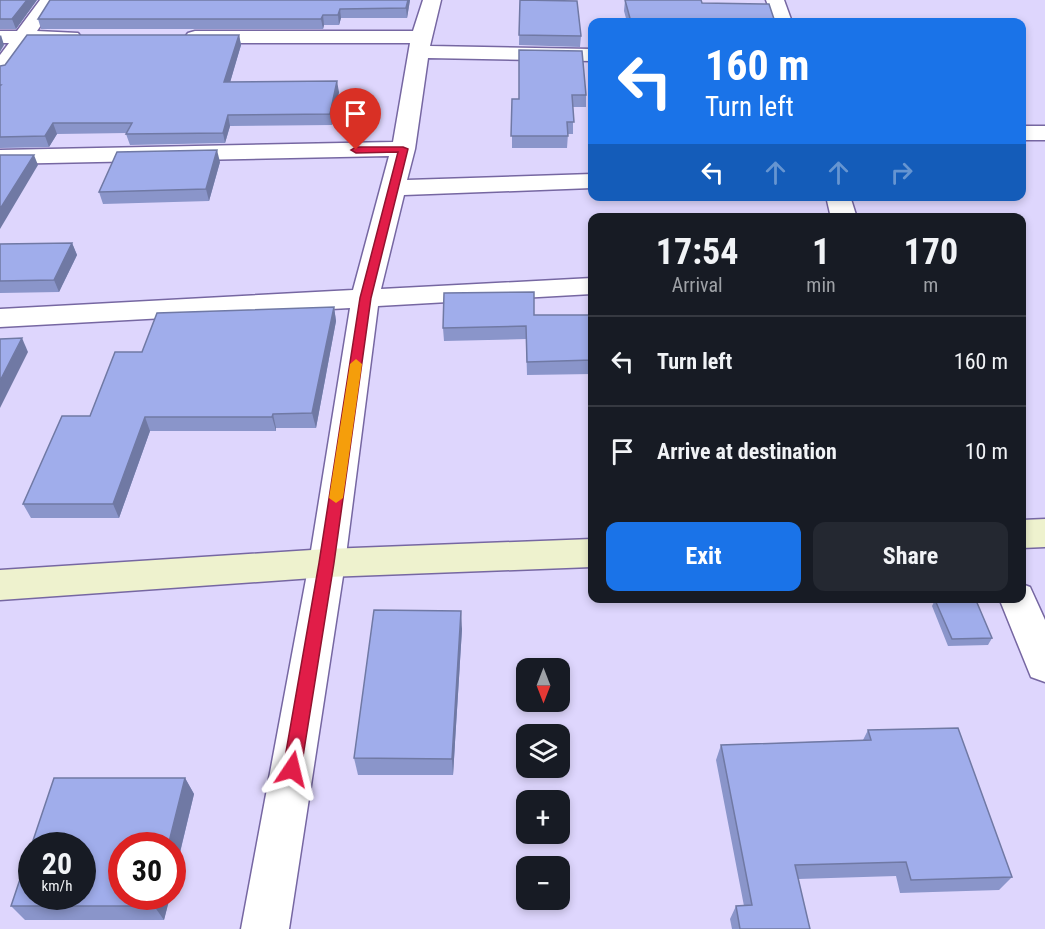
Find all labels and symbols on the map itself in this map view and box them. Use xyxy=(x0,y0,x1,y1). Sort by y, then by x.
pin xyxy=(330,88,381,150)
north arrow xyxy=(516,658,570,712)
position arrow xyxy=(260,737,324,801)
speed limit sign: 30 xyxy=(108,832,186,910)

